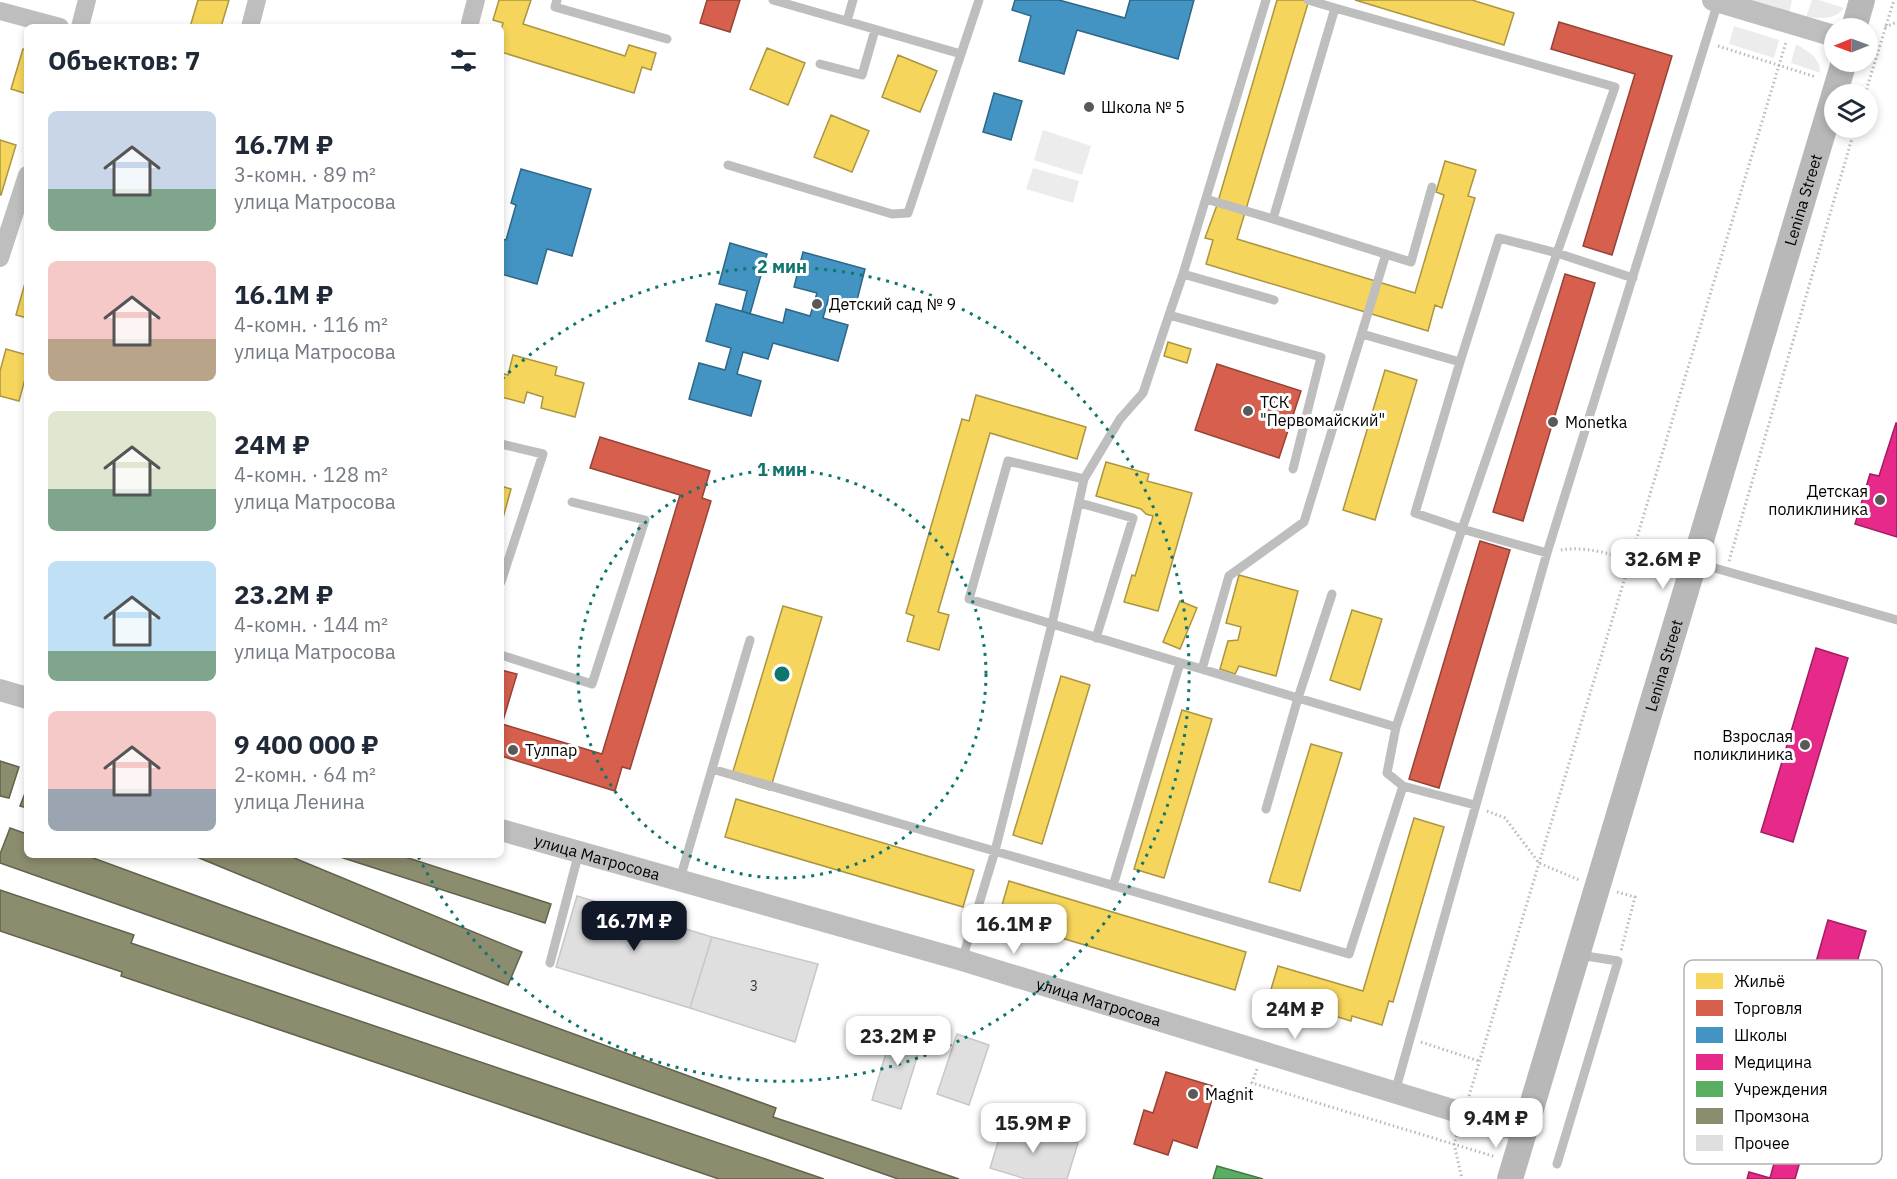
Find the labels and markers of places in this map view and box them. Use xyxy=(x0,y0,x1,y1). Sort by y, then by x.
place label: Школа № 5 xyxy=(1101,97,1185,117)
marker: Школа № 5 xyxy=(1082,100,1096,114)
place label: Детский сад № 9 xyxy=(829,294,956,314)
marker: Детский сад № 9 xyxy=(810,297,824,311)
place label: ТСК "Первомайский" xyxy=(1260,392,1385,430)
marker: ТСК "Первомайский" xyxy=(1241,404,1255,418)
place label: Monetka xyxy=(1565,412,1628,432)
marker: Monetka xyxy=(1546,415,1560,429)
place label: Детская поликлиника xyxy=(1768,481,1868,519)
marker: Детская поликлиника xyxy=(1873,493,1887,507)
pin: 32.6M ₽ xyxy=(1608,539,1718,590)
centre of rings xyxy=(772,664,792,684)
place label: Взрослая поликлиника xyxy=(1693,726,1793,764)
marker: Взрослая поликлиника xyxy=(1798,738,1812,752)
place label: Тулпар xyxy=(525,740,577,760)
marker: Тулпар xyxy=(506,743,520,757)
pin: 16.7M ₽ xyxy=(579,901,689,952)
pin: 16.1M ₽ xyxy=(959,904,1069,955)
pin: 24M ₽ xyxy=(1253,989,1337,1040)
pin: 23.2M ₽ xyxy=(843,1016,953,1067)
place label: Magnit xyxy=(1205,1084,1254,1104)
marker: Magnit xyxy=(1186,1087,1200,1101)
pin: 9.4M ₽ xyxy=(1447,1098,1545,1149)
pin: 15.9M ₽ xyxy=(978,1103,1088,1154)

